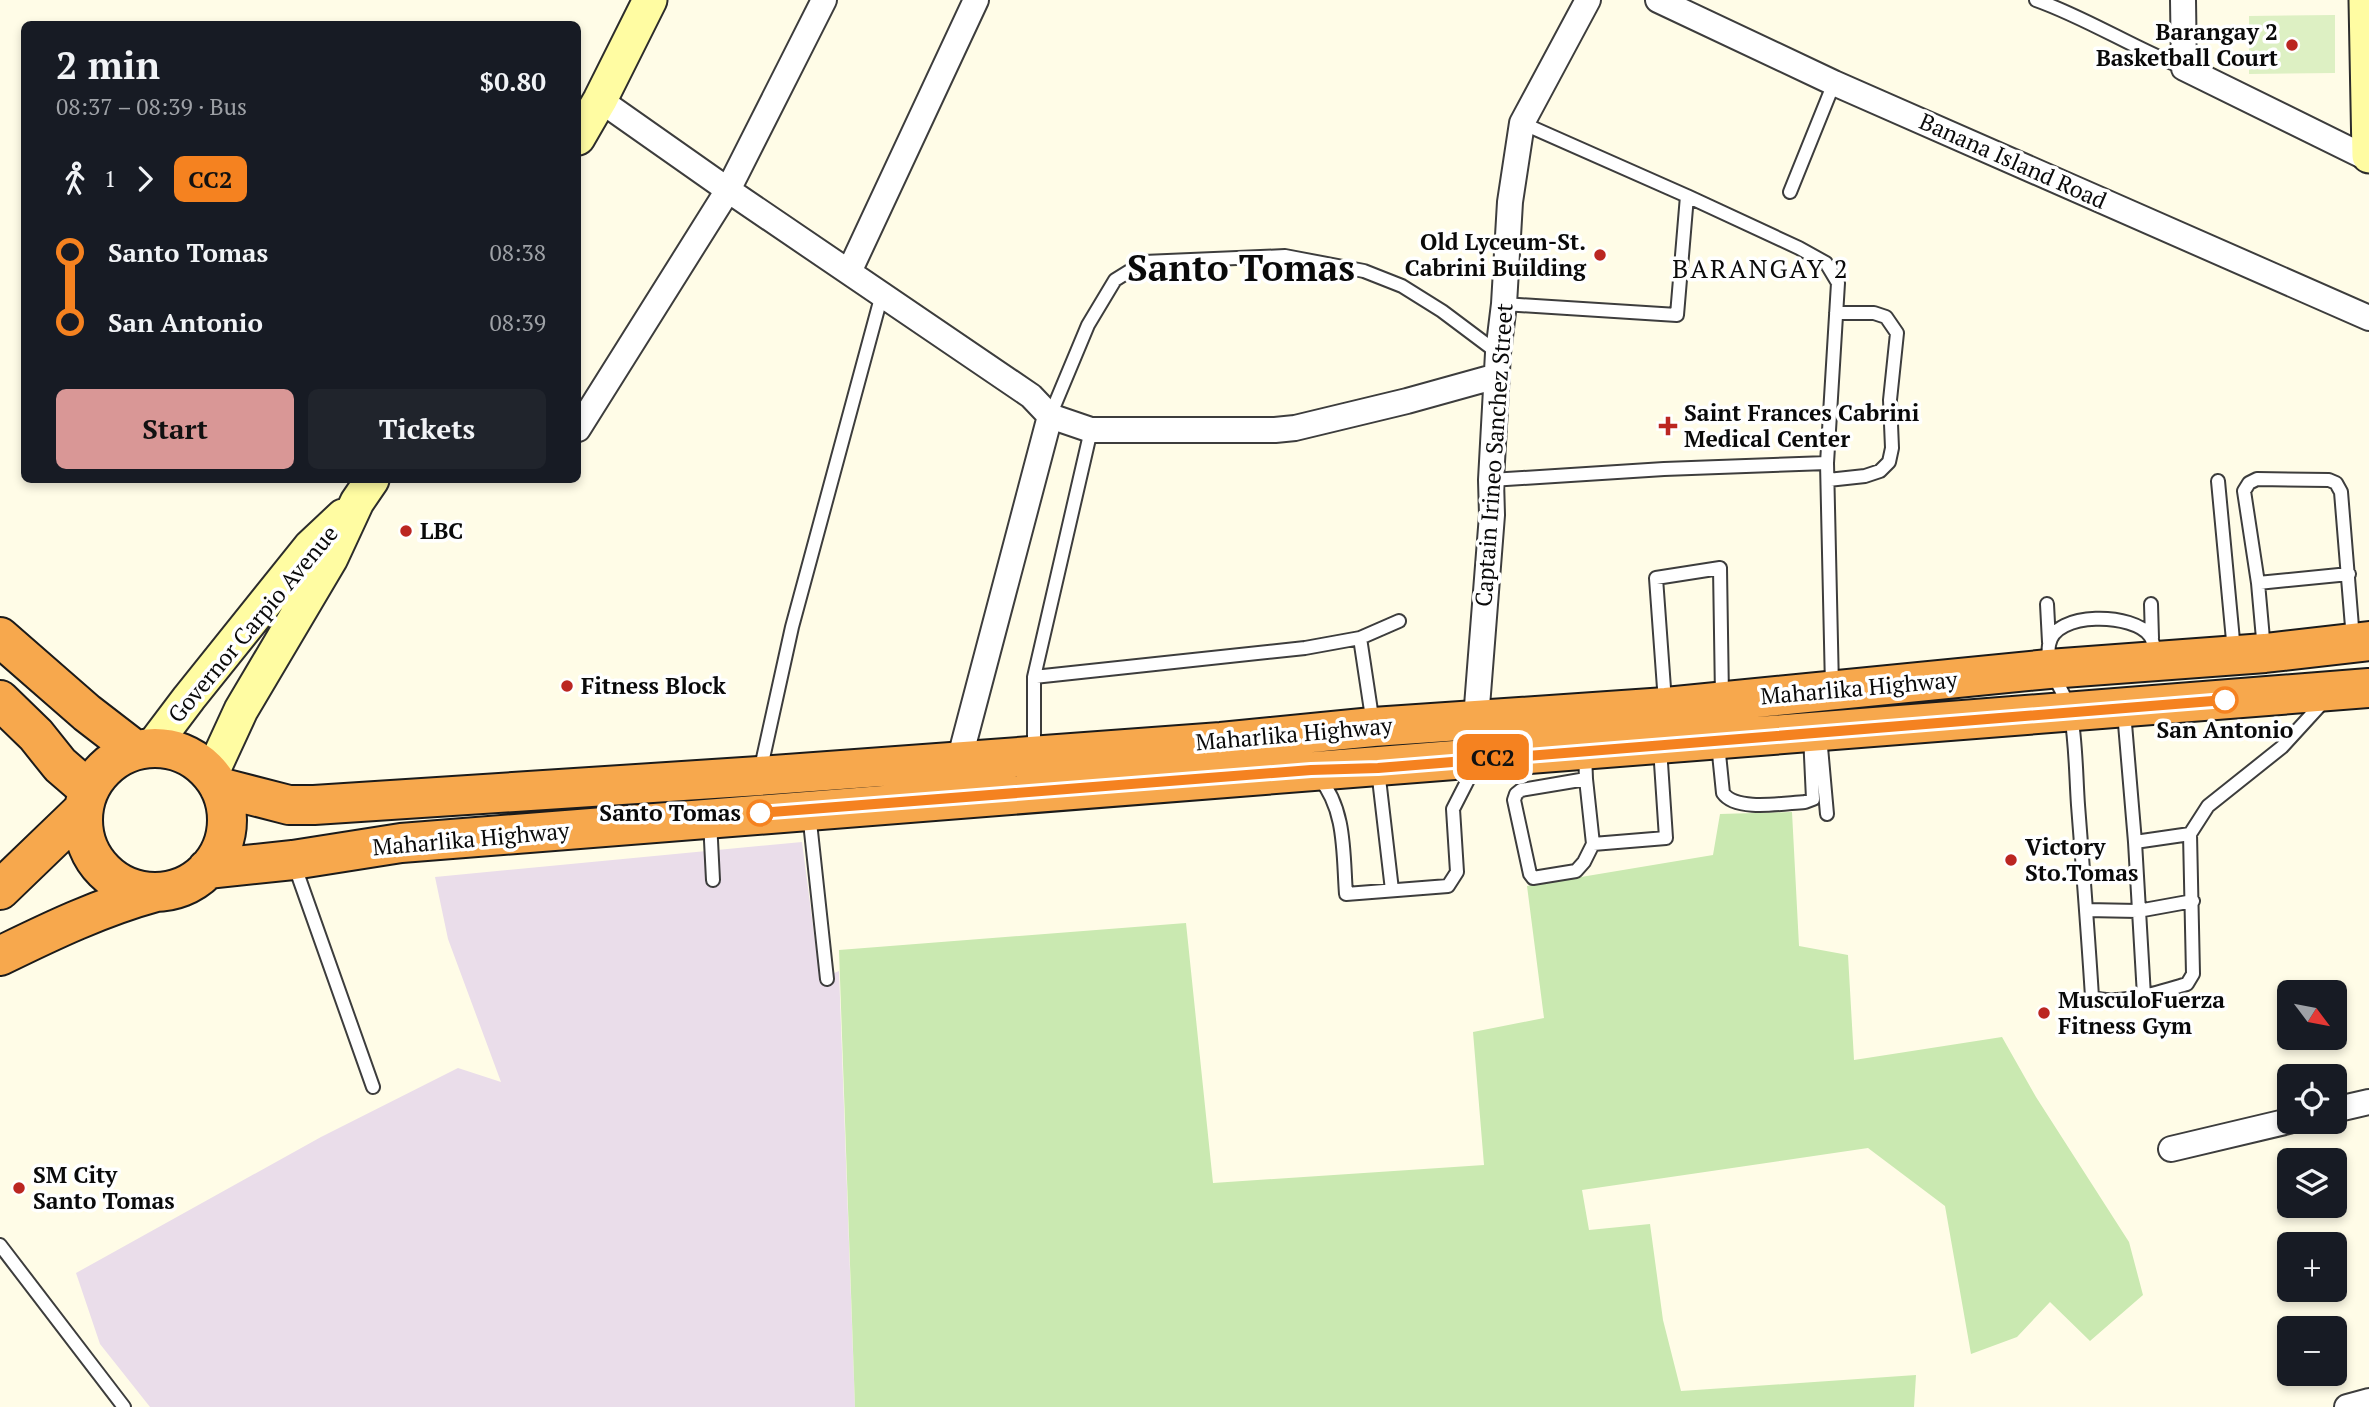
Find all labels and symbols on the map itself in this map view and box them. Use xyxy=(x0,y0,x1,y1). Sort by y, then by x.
place label: Barangay 2 Basketball Court xyxy=(2096,16,2278,73)
marker: Barangay 2 Basketball Court xyxy=(2284,37,2300,53)
street label: Banana Island Road xyxy=(1915,105,2112,216)
place label: Old Lyceum-St. Cabrini Building xyxy=(1405,226,1587,283)
district label: Santo Tomas xyxy=(1127,243,1355,292)
marker: Old Lyceum-St. Cabrini Building xyxy=(1592,247,1608,263)
district label: BARANGAY 2 xyxy=(1672,251,1850,285)
street label: Captain Irineo Sanchez Street xyxy=(1467,302,1520,608)
place label: Saint Frances Cabrini Medical Center xyxy=(1684,397,1920,454)
marker: Saint Frances Cabrini Medical Center xyxy=(1658,416,1678,436)
place label: LBC xyxy=(420,515,463,546)
street label: Governor Carpio Avenue xyxy=(161,518,345,729)
marker: LBC xyxy=(398,523,414,539)
street label: Maharlika Highway xyxy=(1759,663,1959,712)
place label: Fitness Block xyxy=(581,670,727,701)
marker: Fitness Block xyxy=(559,678,575,694)
marker: San Antonio xyxy=(2212,687,2238,713)
street label: Maharlika Highway xyxy=(1194,709,1394,758)
place label: San Antonio xyxy=(2157,714,2293,745)
line badge: CC2 xyxy=(1453,734,1533,780)
place label: Santo Tomas xyxy=(599,797,741,828)
marker: Santo Tomas xyxy=(747,800,773,826)
street label: Maharlika Highway xyxy=(371,814,571,863)
place label: Victory Sto.Tomas xyxy=(2025,831,2138,888)
marker: Victory Sto.Tomas xyxy=(2003,852,2019,868)
north arrow xyxy=(2277,980,2347,1050)
place label: MusculoFuerza Fitness Gym xyxy=(2058,984,2225,1041)
marker: MusculoFuerza Fitness Gym xyxy=(2036,1005,2052,1021)
place label: SM City Santo Tomas xyxy=(33,1159,175,1216)
marker: SM City Santo Tomas xyxy=(11,1180,27,1196)

